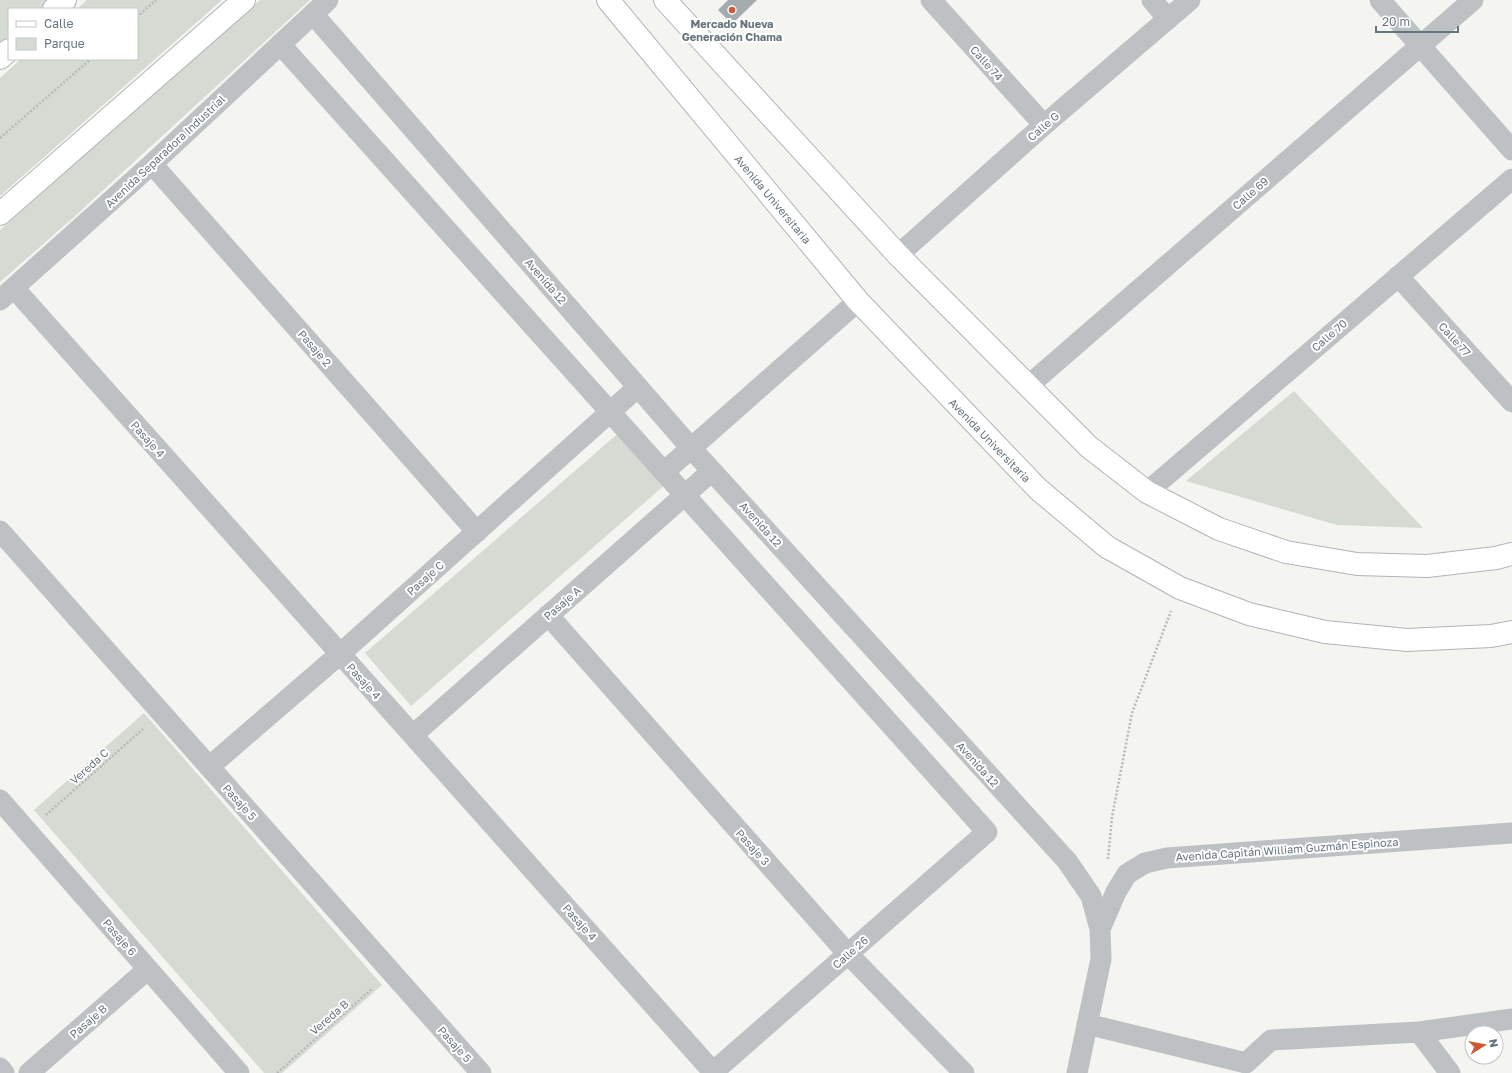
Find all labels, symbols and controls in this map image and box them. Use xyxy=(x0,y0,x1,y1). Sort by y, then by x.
marker: Mercado Nueva Generación Chama xyxy=(727,5,737,15)
legend xyxy=(8,8,138,60)
scale bar xyxy=(1376,8,1458,34)
text: 20 m xyxy=(1382,14,1410,29)
text: Calle xyxy=(44,16,74,31)
place label: Mercado Nueva Generación Chama xyxy=(682,17,782,43)
text: Parque xyxy=(44,36,85,51)
street label: Calle 74 xyxy=(968,43,1006,83)
street label: Avenida Separadora Industrial xyxy=(103,92,228,210)
street label: Calle G xyxy=(1025,109,1062,143)
street label: Avenida Universitaria xyxy=(732,152,814,246)
street label: Calle 69 xyxy=(1229,174,1271,212)
street label: Avenida 12 xyxy=(523,256,569,306)
street label: Calle 70 xyxy=(1309,316,1349,354)
street label: Calle 77 xyxy=(1436,319,1474,359)
street label: Pasaje 2 xyxy=(296,327,334,369)
street label: Avenida Universitaria xyxy=(947,395,1033,485)
street label: Pasaje 4 xyxy=(128,418,168,460)
street label: Avenida 12 xyxy=(737,499,785,549)
street label: Pasaje C xyxy=(404,558,446,598)
street label: Pasaje A xyxy=(541,583,584,623)
street label: Pasaje 4 xyxy=(344,660,384,702)
street label: Avenida 12 xyxy=(954,739,1002,789)
street label: Vereda C xyxy=(67,745,111,787)
street label: Pasaje 5 xyxy=(221,781,259,823)
street label: Pasaje 3 xyxy=(733,826,773,868)
street label: Avenida Capitán William Guzmán Espinoza xyxy=(1175,835,1399,863)
street label: Pasaje 4 xyxy=(560,901,600,943)
street label: Pasaje 6 xyxy=(101,916,140,958)
street label: Calle 26 xyxy=(830,933,871,971)
street label: Vereda B xyxy=(307,997,351,1037)
street label: Pasaje B xyxy=(67,1001,109,1041)
street label: Pasaje 5 xyxy=(436,1023,474,1065)
north arrow xyxy=(1464,1025,1504,1065)
text: N xyxy=(1487,1038,1501,1048)

